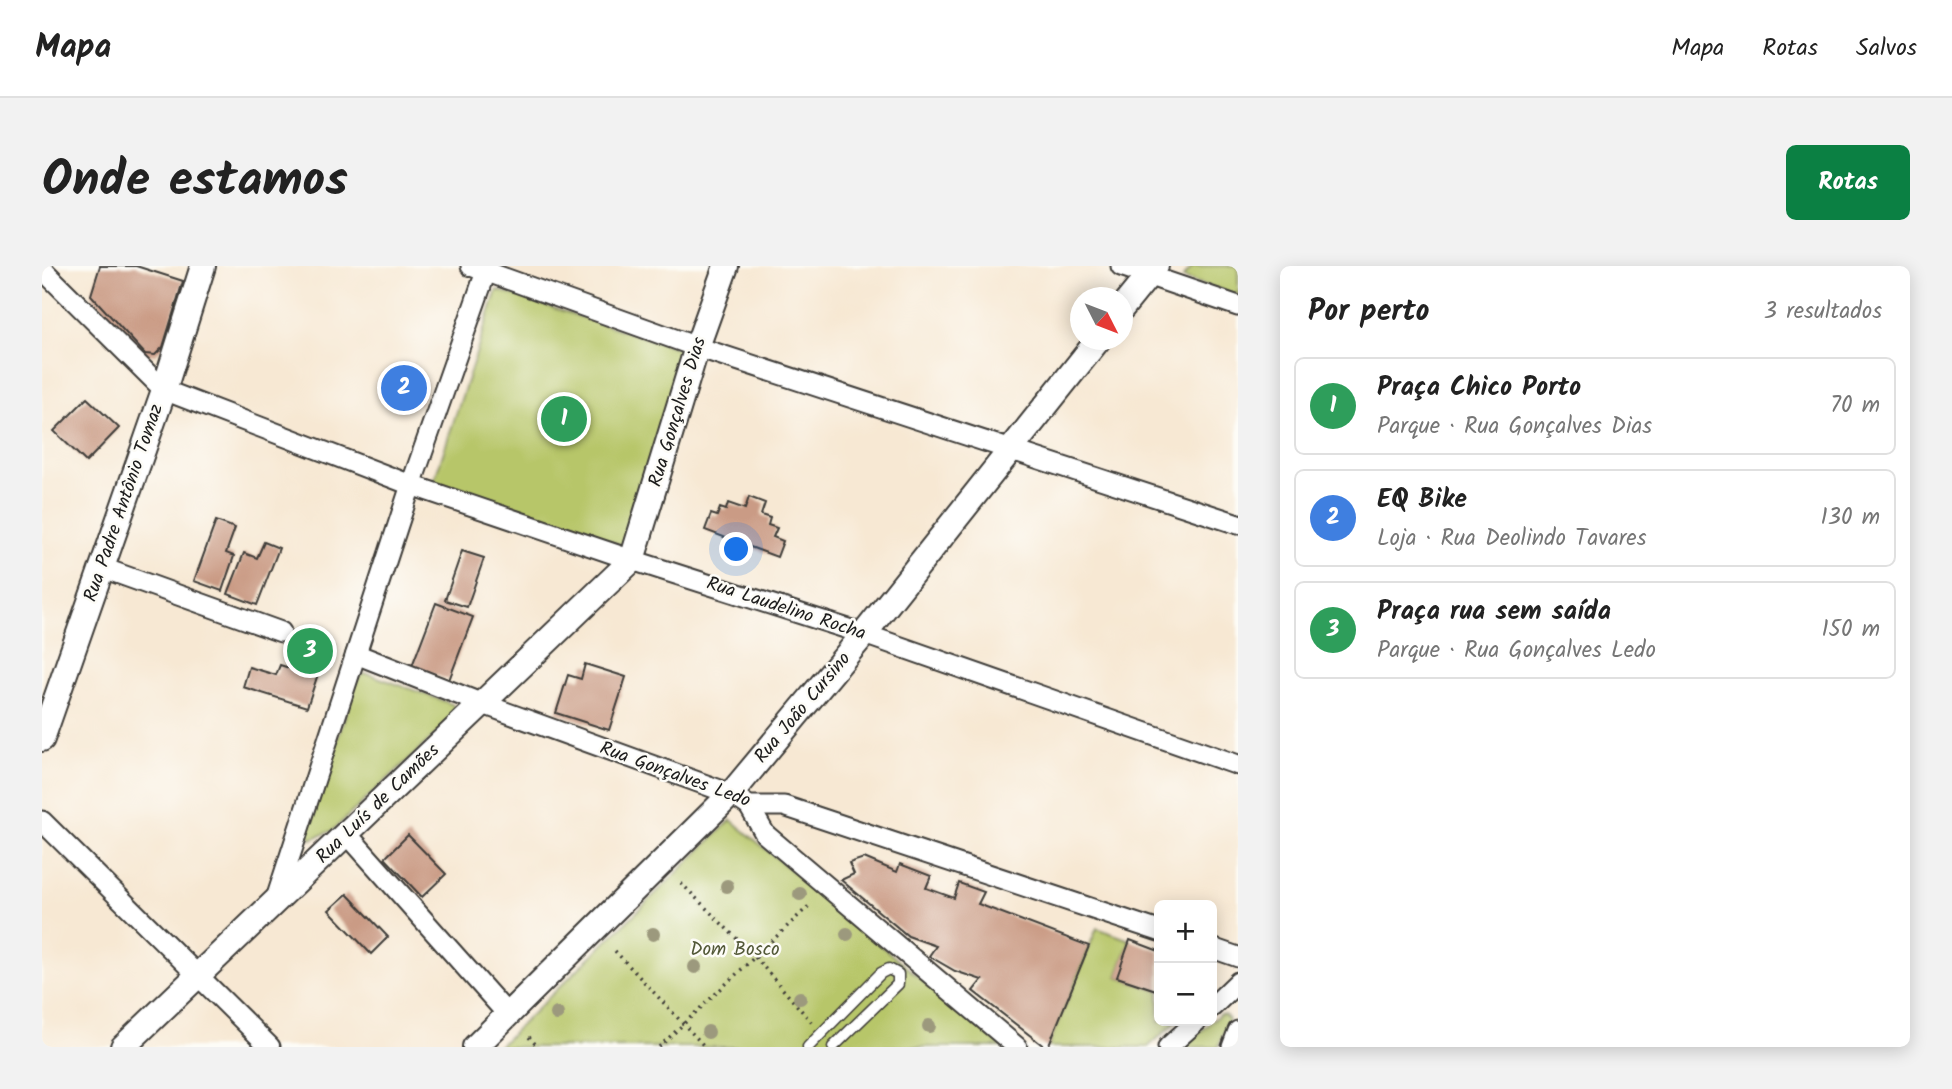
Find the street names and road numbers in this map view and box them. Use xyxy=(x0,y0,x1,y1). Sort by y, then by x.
street label: Rua Gonçalves Dias xyxy=(641,333,715,491)
street label: Rua Padre Antônio Tomaz xyxy=(76,400,172,606)
street label: Rua Laudelino Rocha xyxy=(702,569,870,649)
street label: Rua João Cursino xyxy=(747,646,859,770)
street label: Rua Gonçalves Ledo xyxy=(595,734,755,816)
street label: Rua Luís de Camões xyxy=(309,737,447,871)

